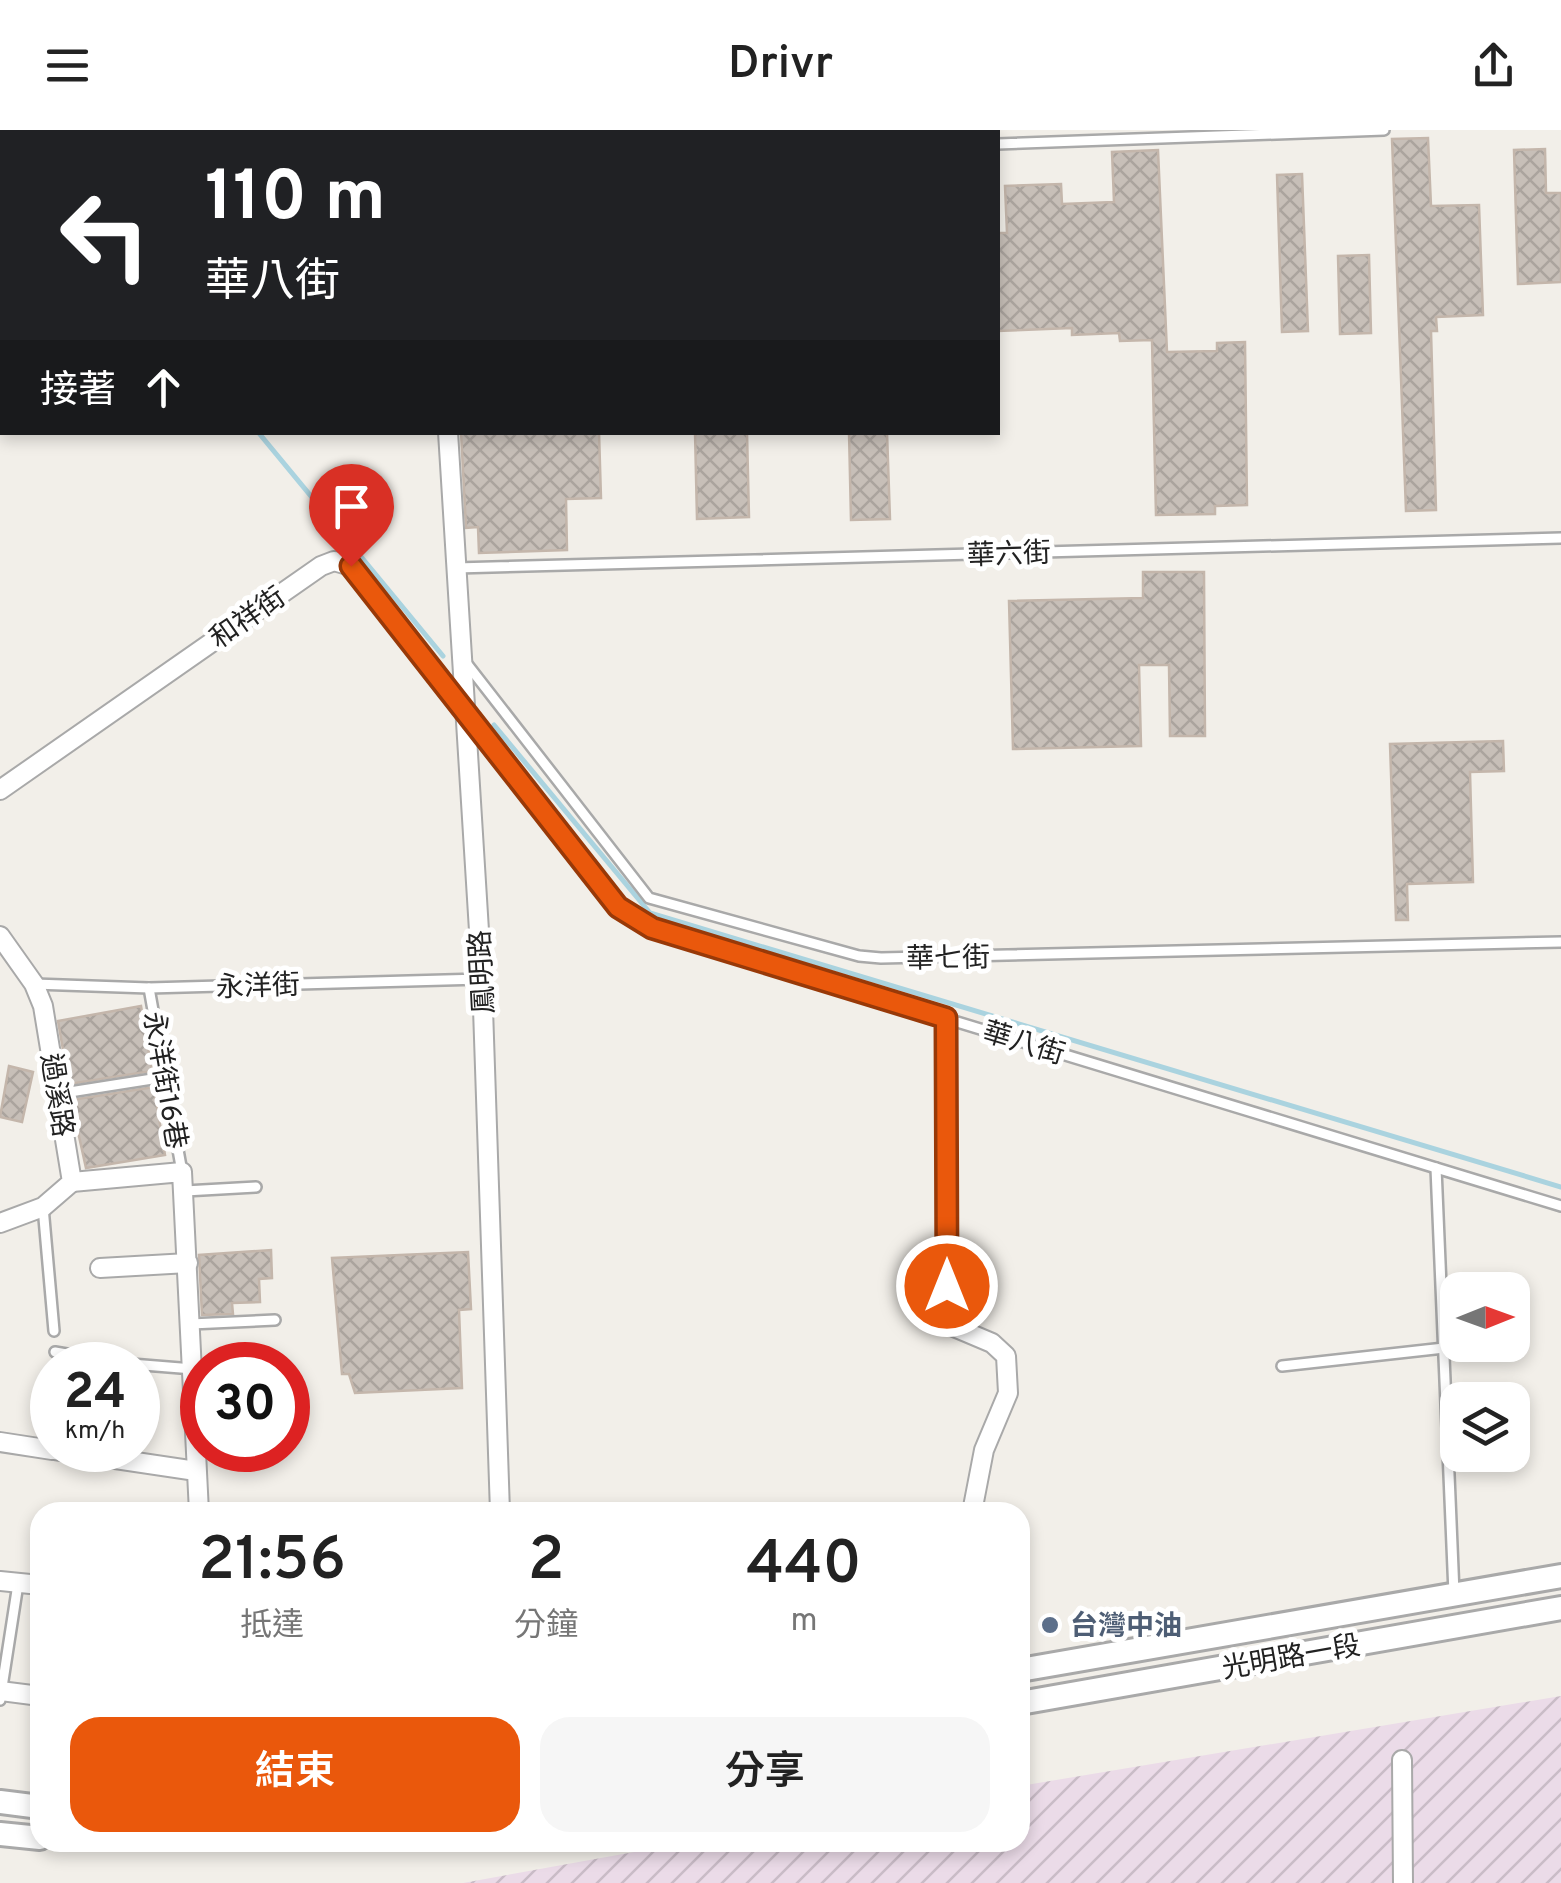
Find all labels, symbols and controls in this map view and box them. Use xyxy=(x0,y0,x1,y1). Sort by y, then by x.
text: Drivr xyxy=(728,37,833,94)
icon: menu xyxy=(40,38,95,93)
icon: share xyxy=(1466,38,1521,93)
text: 110 m xyxy=(205,156,386,245)
icon: left xyxy=(40,170,170,300)
text: 華八街 xyxy=(205,255,340,312)
icon: ahead xyxy=(136,360,191,415)
text: 接著 xyxy=(40,368,116,417)
pin xyxy=(309,464,394,567)
icon: arrive xyxy=(324,479,379,534)
street label: 華六街 xyxy=(966,537,1052,575)
street label: 和祥街 xyxy=(204,581,293,658)
street label: 鳳明路 xyxy=(464,929,504,1015)
street label: 華七街 xyxy=(906,941,990,979)
street label: 永洋街 xyxy=(215,969,301,1007)
street label: 永洋街16巷 xyxy=(133,1009,193,1152)
street label: 華八街 xyxy=(978,1015,1069,1074)
street label: 過溪路 xyxy=(31,1051,79,1140)
position arrow xyxy=(895,1234,999,1338)
north arrow xyxy=(1440,1272,1530,1362)
map controls xyxy=(1440,1272,1530,1472)
speed limit sign: 30 xyxy=(180,1342,310,1472)
text: 24 xyxy=(64,1363,126,1426)
button: layers xyxy=(1440,1382,1530,1472)
text: km/h xyxy=(65,1416,125,1448)
text: 21:56 xyxy=(198,1525,346,1601)
text: 2 xyxy=(528,1525,565,1601)
text: 440 xyxy=(746,1529,862,1605)
text: m xyxy=(791,1602,818,1642)
text: 抵達 xyxy=(240,1607,304,1647)
text: 分鐘 xyxy=(514,1607,578,1647)
place label: 台灣中油 xyxy=(1070,1610,1182,1646)
marker: 台灣中油 xyxy=(1039,1614,1061,1636)
street label: 光明路一段 xyxy=(1219,1629,1364,1689)
button: 結束 xyxy=(70,1717,520,1832)
button: 分享 xyxy=(540,1717,990,1832)

